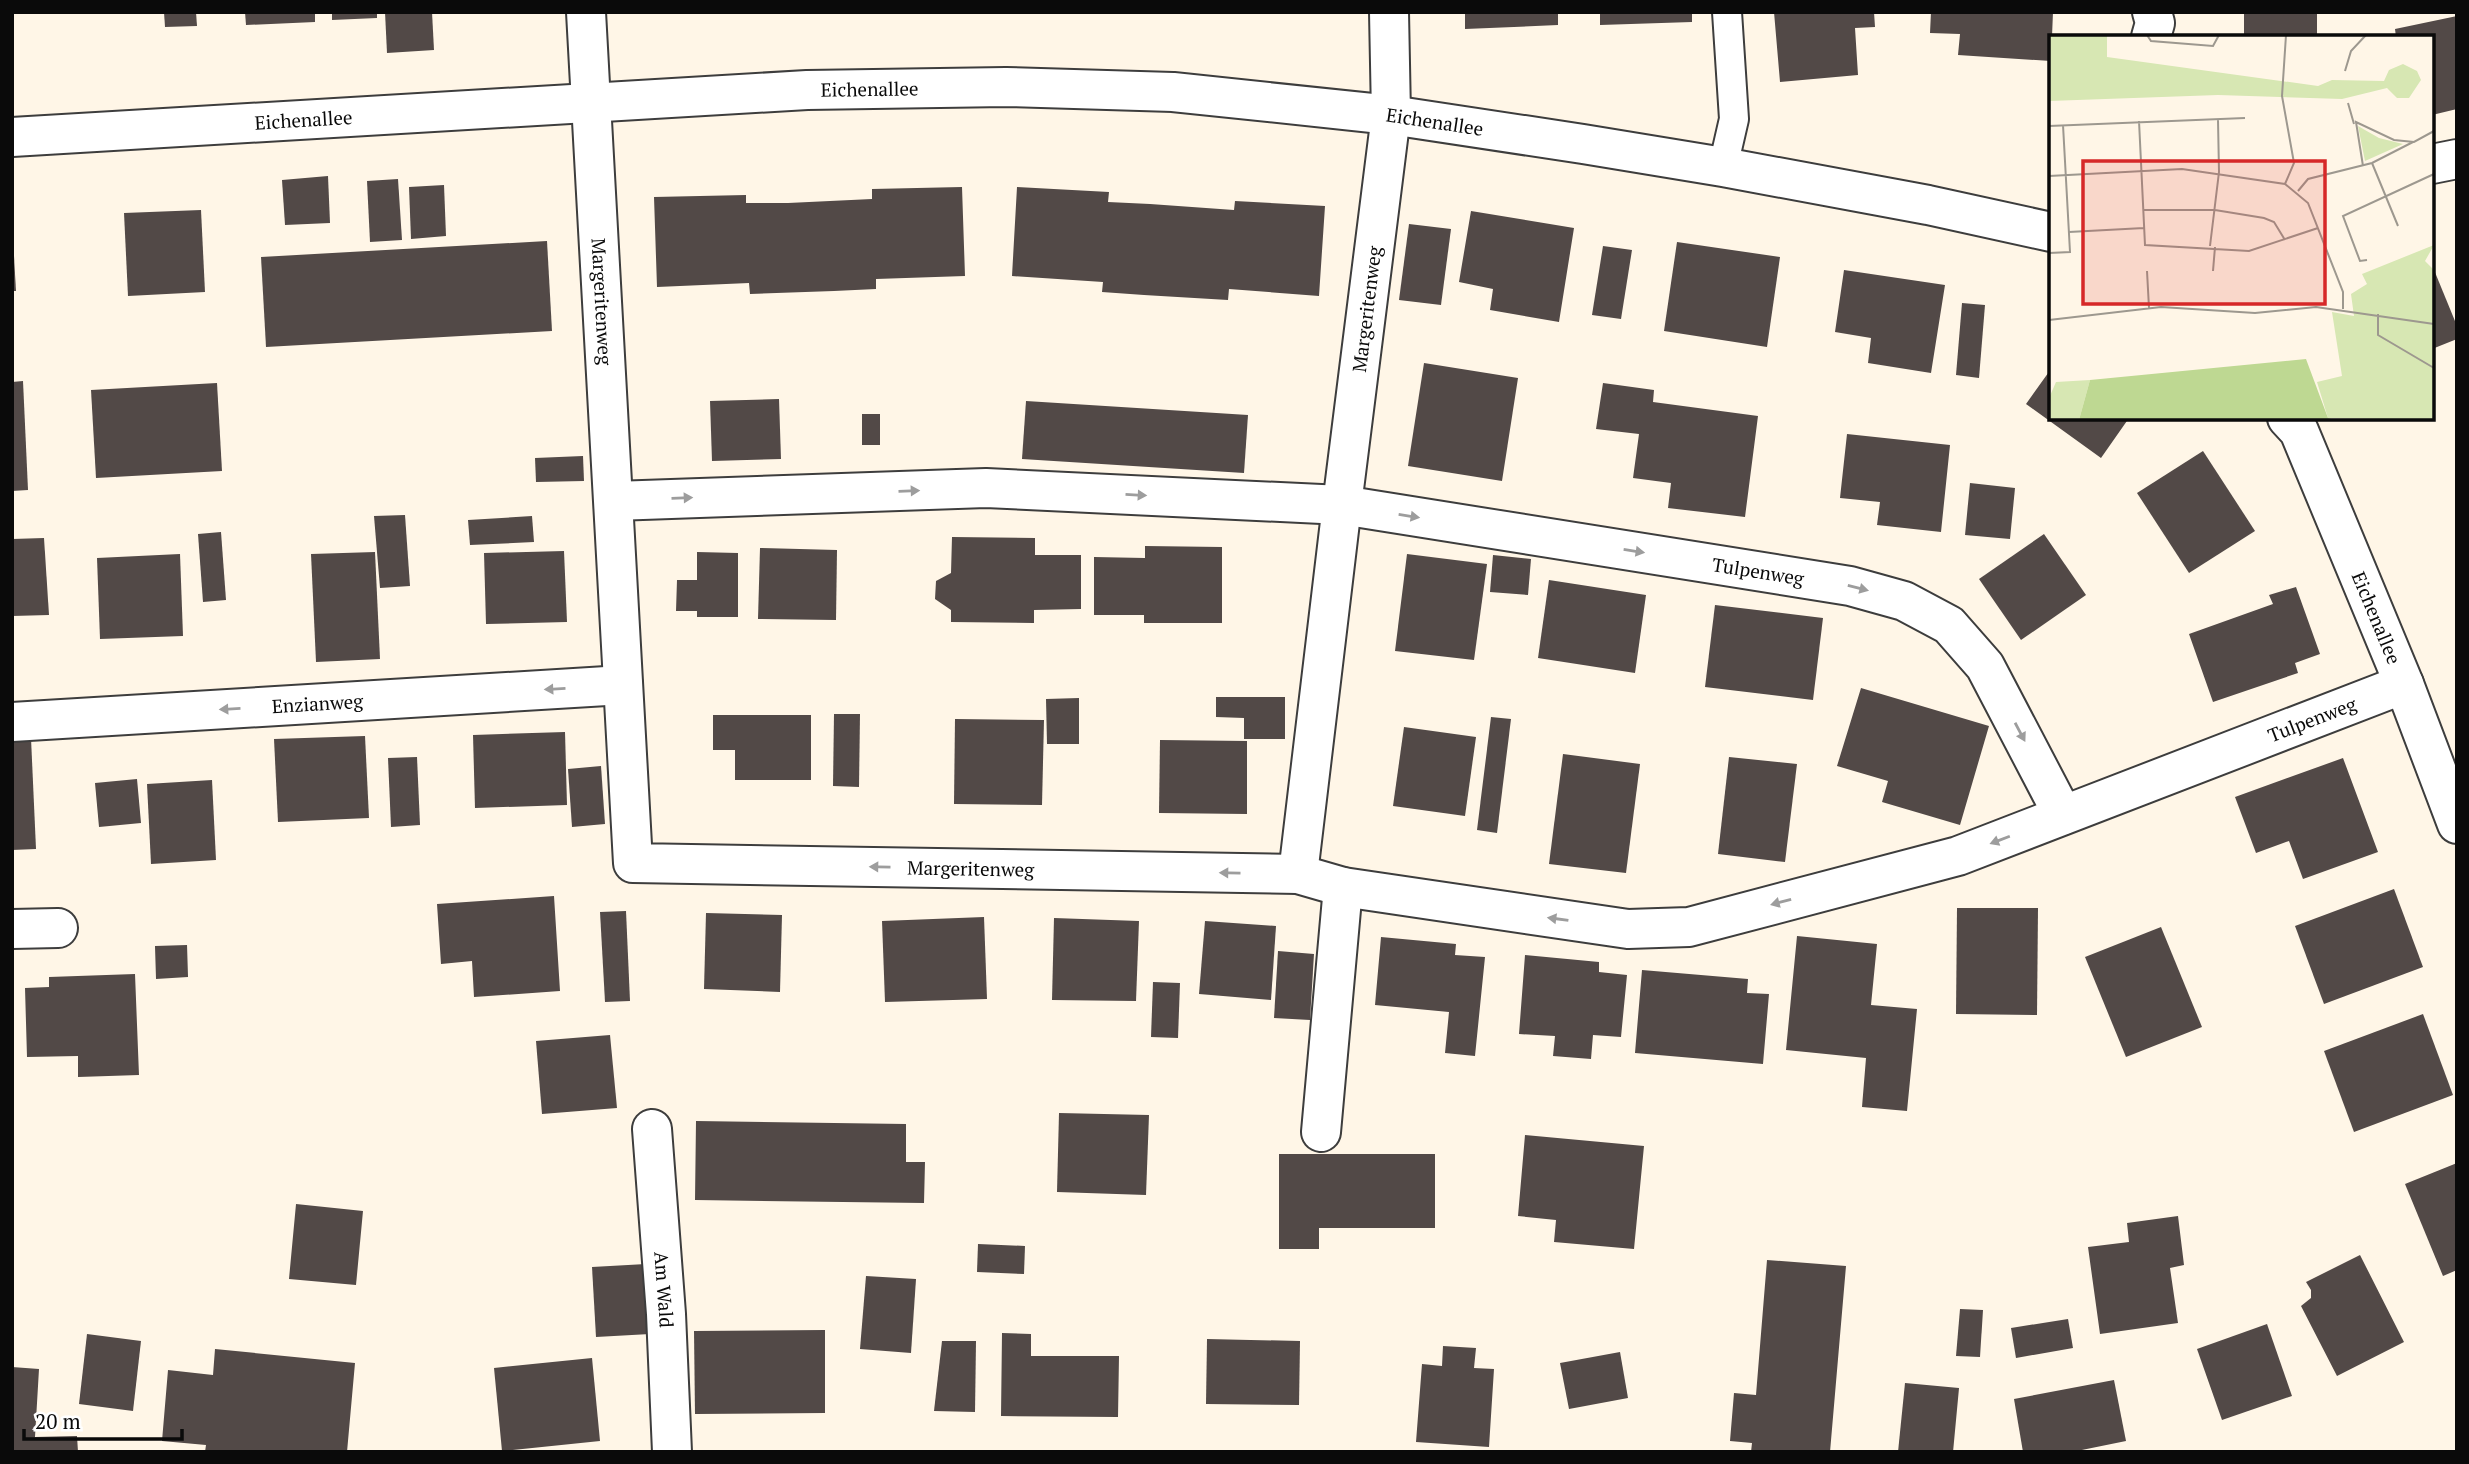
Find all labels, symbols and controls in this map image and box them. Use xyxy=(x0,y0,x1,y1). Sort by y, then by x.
inset map xyxy=(2049,35,2434,420)
street label: Eichenallee xyxy=(820,75,919,102)
street label: Eichenallee xyxy=(1385,101,1485,141)
street label: Eichenallee xyxy=(254,104,353,135)
street label: Margeritenweg xyxy=(587,237,619,367)
street label: Margeritenweg xyxy=(1346,243,1387,374)
one-way arrow xyxy=(898,485,920,497)
one-way arrow xyxy=(1126,490,1148,501)
one-way arrow xyxy=(671,493,693,504)
one-way arrow xyxy=(1398,511,1420,522)
one-way arrow xyxy=(1623,546,1645,557)
street label: Tulpenweg xyxy=(1710,551,1807,591)
street label: Eichenallee xyxy=(2347,568,2407,668)
one-way arrow xyxy=(1847,583,1869,594)
one-way arrow xyxy=(544,684,566,695)
street label: Enzianweg xyxy=(271,688,365,718)
street label: Tulpenweg xyxy=(2264,690,2361,747)
one-way arrow xyxy=(219,703,241,714)
one-way arrow xyxy=(2014,722,2025,742)
one-way arrow xyxy=(1989,834,2010,845)
street label: Margeritenweg xyxy=(907,855,1035,882)
one-way arrow xyxy=(869,861,891,873)
one-way arrow xyxy=(1219,867,1241,879)
one-way arrow xyxy=(1770,898,1791,908)
one-way arrow xyxy=(1547,913,1569,924)
street label: Am Wald xyxy=(649,1250,680,1329)
scale bar xyxy=(24,1398,182,1442)
text: 20 m xyxy=(35,1407,81,1435)

